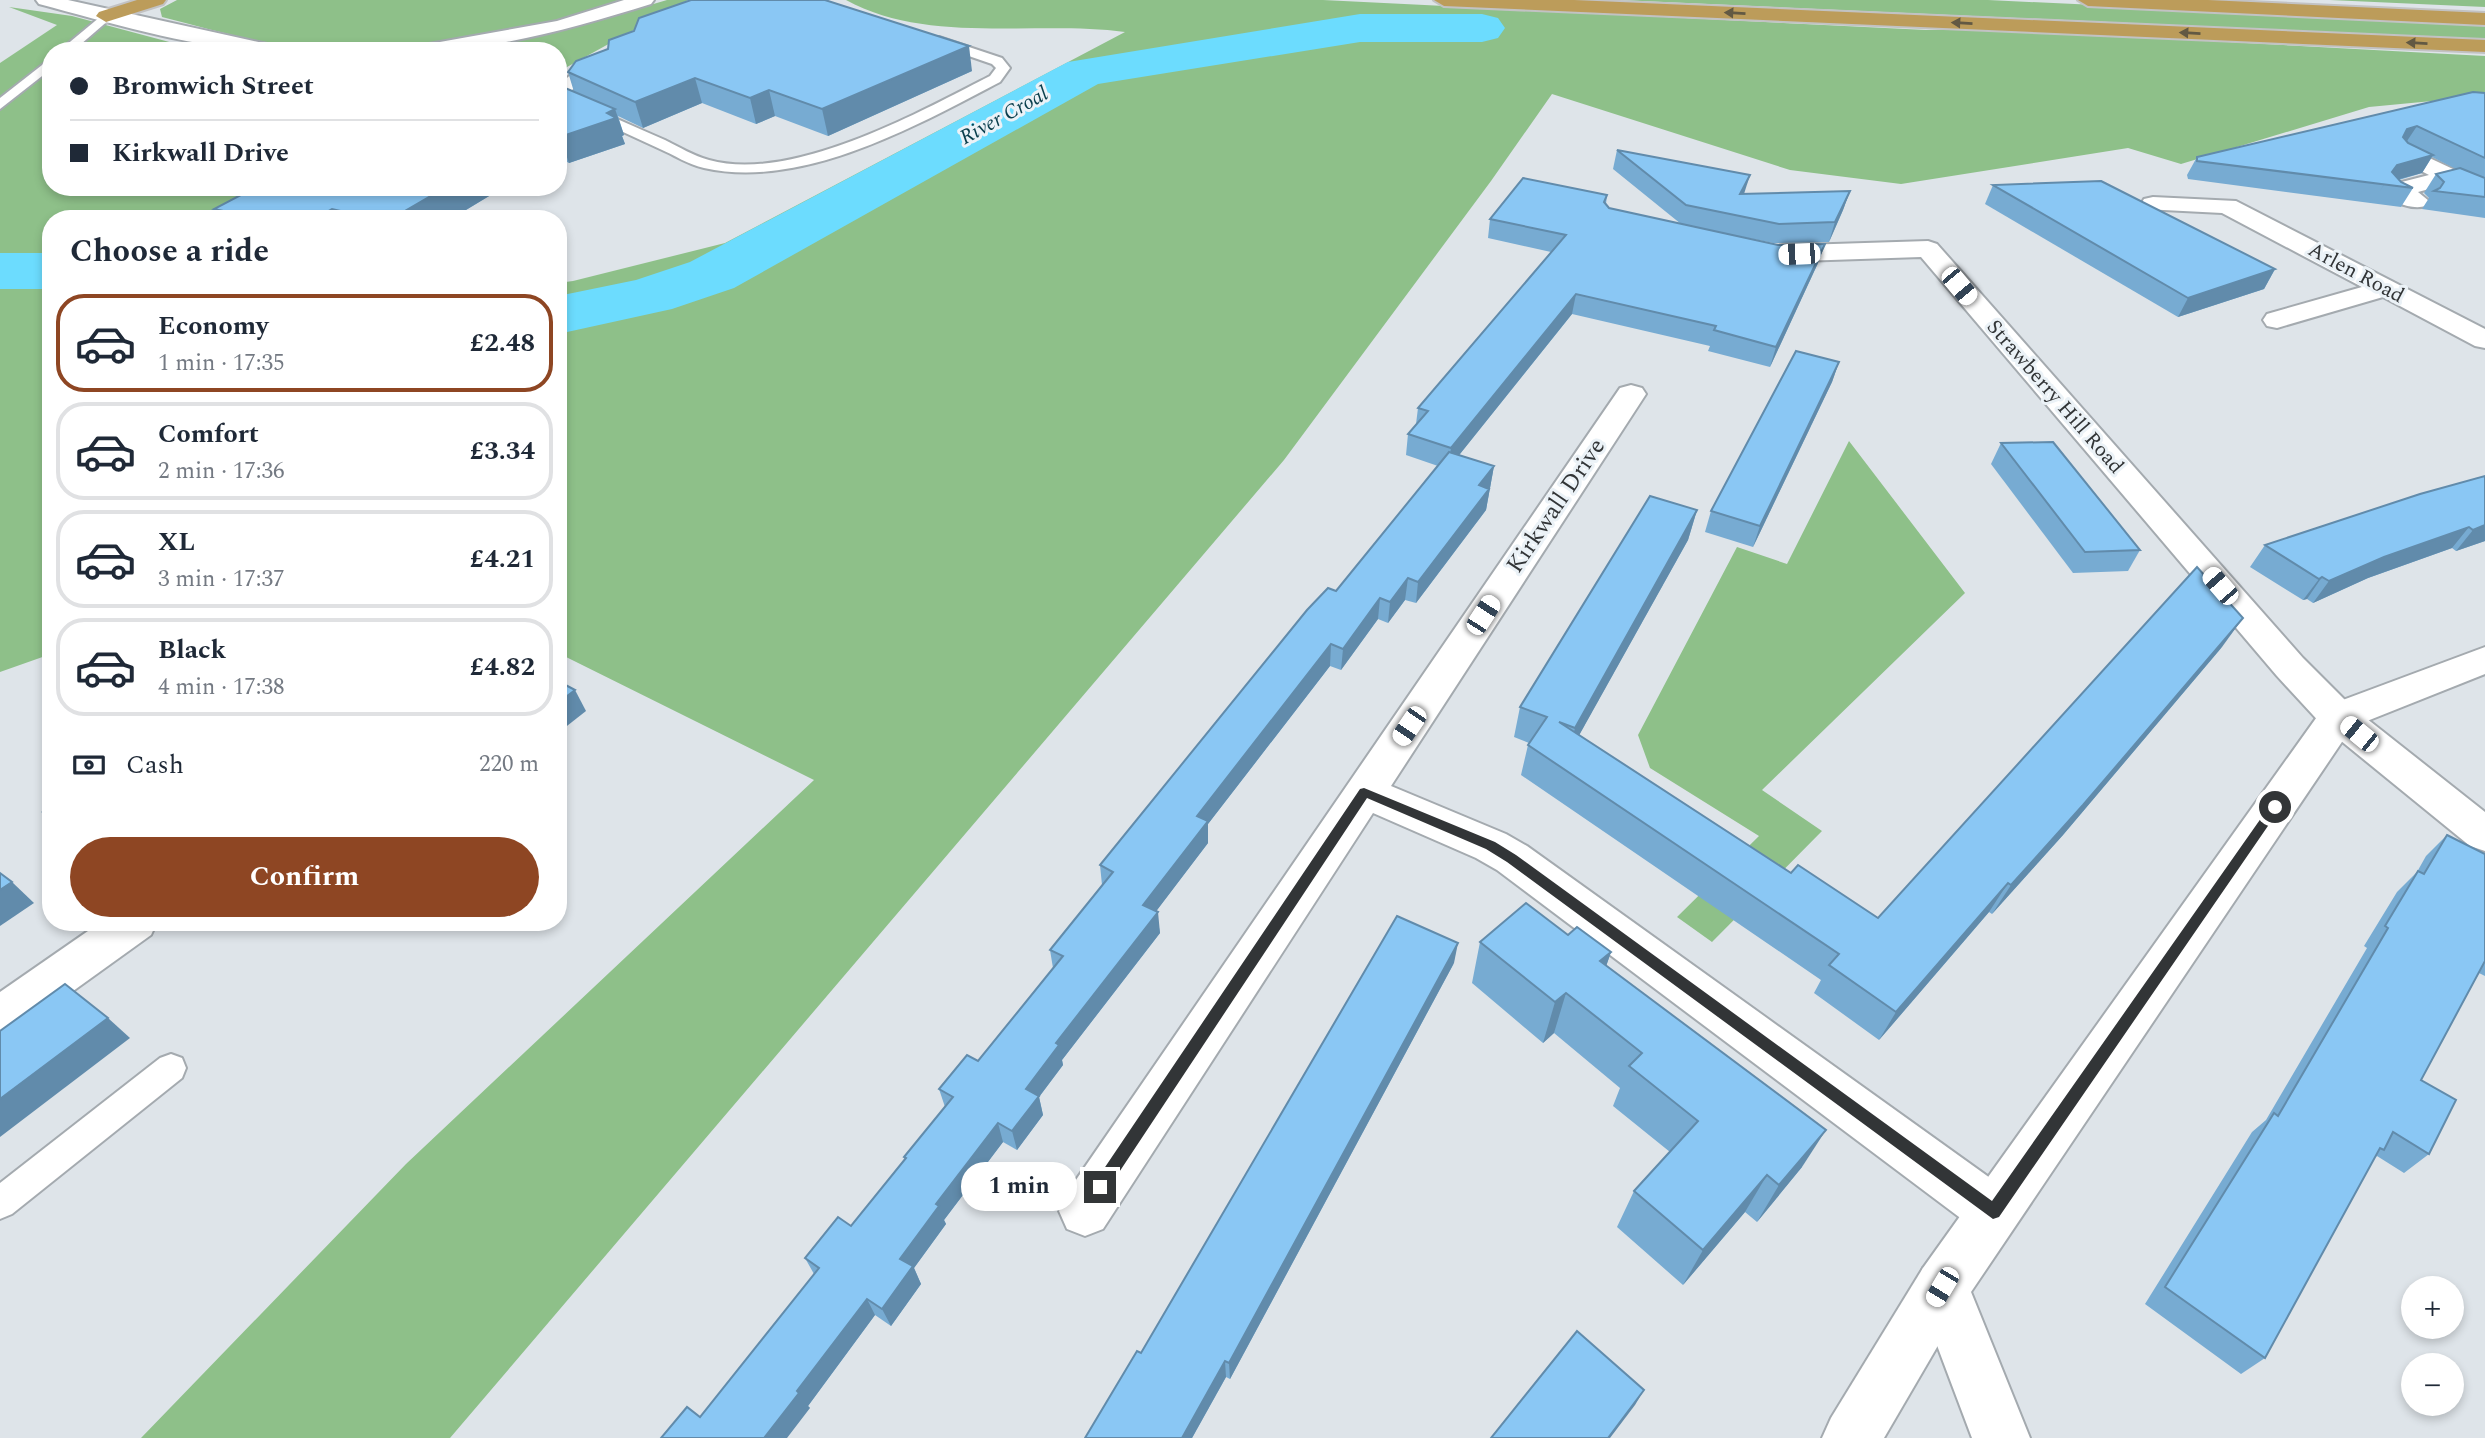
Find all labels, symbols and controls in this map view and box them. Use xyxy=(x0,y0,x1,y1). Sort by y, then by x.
one-way arrow xyxy=(1724,7,1746,18)
one-way arrow xyxy=(1951,18,1973,29)
one-way arrow xyxy=(2178,28,2200,39)
one-way arrow xyxy=(2406,38,2428,49)
text: Bromwich Street xyxy=(112,66,314,106)
water label: River Croal xyxy=(954,78,1055,154)
text: Kirkwall Drive xyxy=(112,133,289,173)
text: Choose a ride xyxy=(70,227,269,276)
street label: Arlen Road xyxy=(2302,234,2410,312)
car xyxy=(1778,243,1821,265)
car xyxy=(1938,263,1981,309)
text: Economy xyxy=(158,306,268,346)
icon: car xyxy=(74,312,137,375)
street label: Strawberry Hill Road xyxy=(1979,312,2131,482)
text: £2.48 xyxy=(470,323,535,363)
text: 1 min · 17:35 xyxy=(158,346,285,381)
text: Comfort xyxy=(158,414,259,454)
icon: car xyxy=(74,420,137,483)
text: £3.34 xyxy=(470,431,535,471)
street label: Kirkwall Drive xyxy=(1497,431,1615,581)
text: 2 min · 17:36 xyxy=(158,454,285,489)
text: XL xyxy=(158,522,195,562)
icon: car xyxy=(74,528,137,591)
text: £4.21 xyxy=(470,539,535,579)
text: 3 min · 17:37 xyxy=(158,562,285,597)
car xyxy=(2199,563,2242,609)
car xyxy=(1463,592,1504,638)
text: Black xyxy=(158,630,226,670)
icon: car xyxy=(74,636,137,699)
text: £4.82 xyxy=(470,647,535,687)
text: 4 min · 17:38 xyxy=(158,670,285,705)
car xyxy=(1389,703,1430,749)
car xyxy=(2337,713,2382,755)
text: Cash xyxy=(126,745,184,785)
icon: cash xyxy=(70,746,108,784)
text: 220 m xyxy=(479,747,539,782)
route start xyxy=(2259,791,2291,823)
button: Confirm xyxy=(70,837,539,917)
callout: 1 min xyxy=(960,1162,1076,1212)
text: 1 min xyxy=(988,1169,1050,1204)
route end xyxy=(1084,1171,1116,1203)
car xyxy=(1923,1264,1962,1310)
map controls xyxy=(2401,1276,2464,1416)
button: + xyxy=(2401,1276,2464,1339)
button: − xyxy=(2401,1353,2464,1416)

